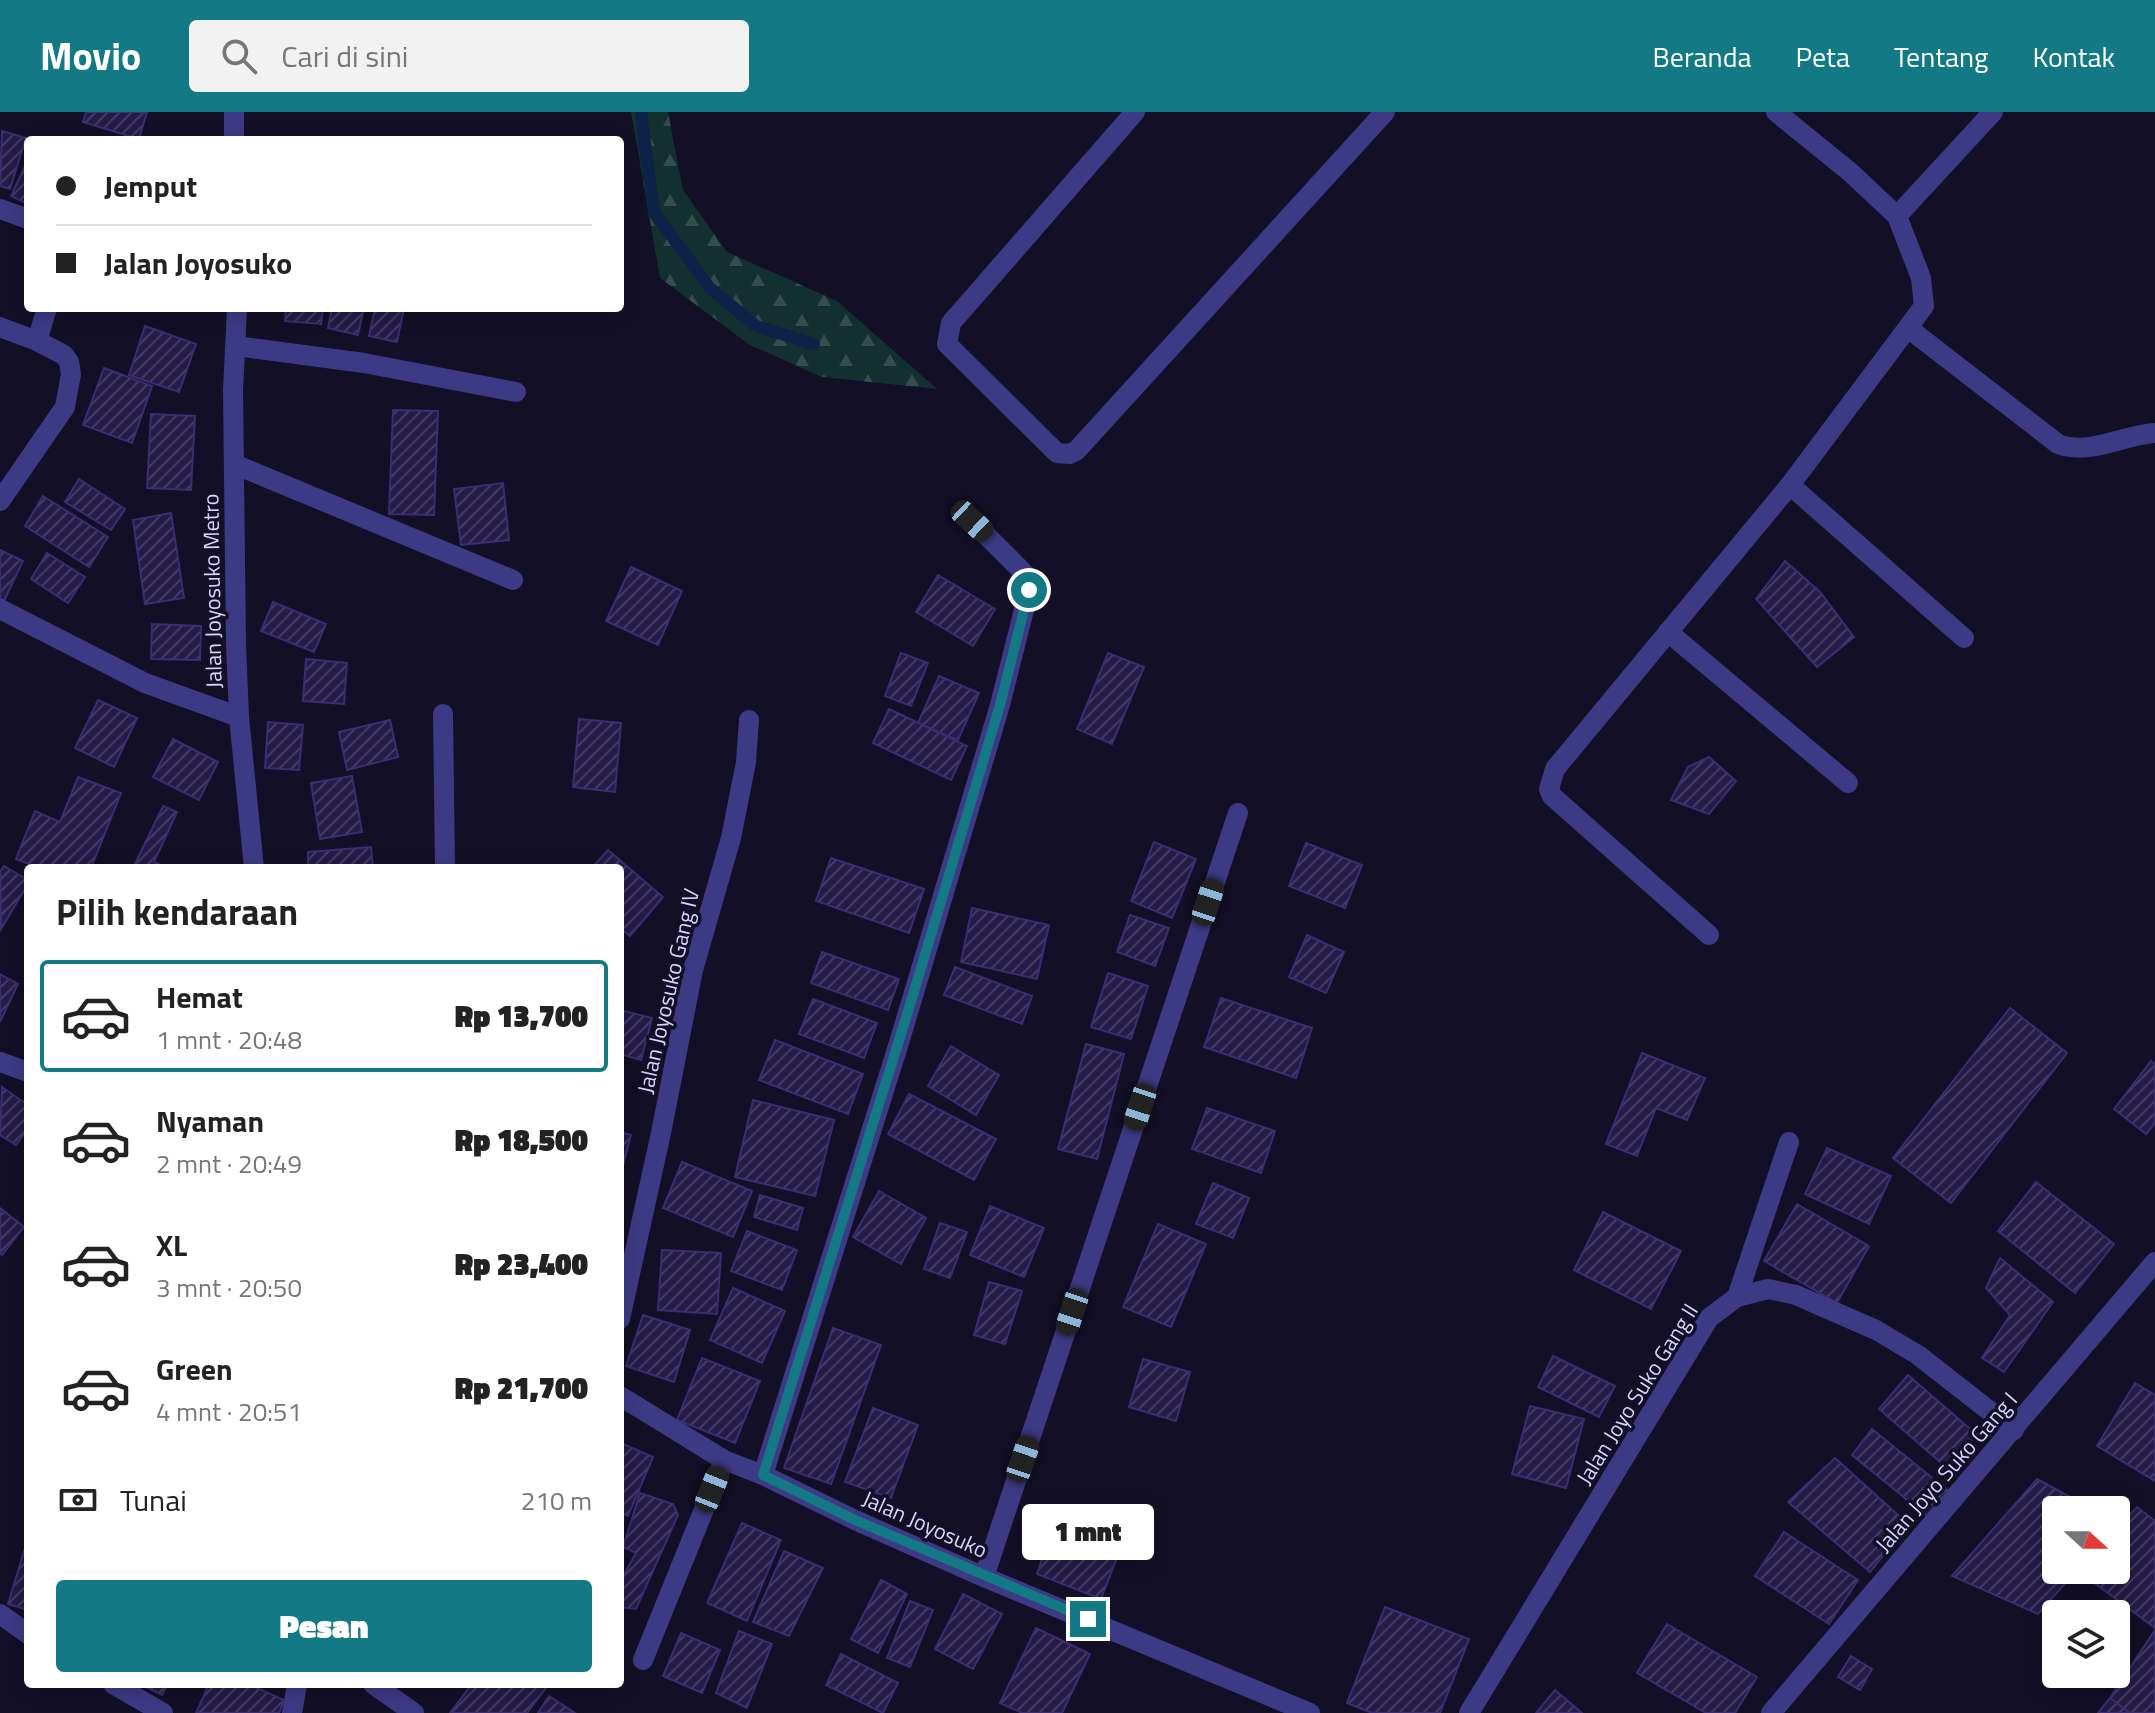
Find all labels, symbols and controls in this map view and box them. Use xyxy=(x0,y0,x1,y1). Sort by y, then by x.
search box xyxy=(189,20,749,92)
text: Movio xyxy=(40,27,141,85)
text: Cari di sini xyxy=(281,33,408,79)
icon: search xyxy=(217,34,261,78)
text: Beranda xyxy=(1653,35,1752,78)
text: Peta xyxy=(1796,35,1850,78)
text: Tentang xyxy=(1894,35,1988,78)
text: Kontak xyxy=(2032,35,2115,78)
text: Jemput xyxy=(104,163,197,209)
text: Jalan Joyosuko xyxy=(104,240,292,286)
street label: Jalan Joyosuko Metro xyxy=(193,493,231,689)
car xyxy=(946,496,998,546)
route start xyxy=(1011,572,1047,608)
car xyxy=(1189,875,1227,929)
text: Pilih kendaraan xyxy=(56,884,298,939)
street label: Jalan Joyosuko Gang IV xyxy=(628,885,708,1097)
text: Hemat xyxy=(156,974,243,1020)
icon: car xyxy=(60,980,132,1052)
text: Rp 13,700 xyxy=(455,993,588,1039)
text: 1 mnt · 20:48 xyxy=(156,1020,302,1059)
car xyxy=(1121,1080,1159,1134)
text: Nyaman xyxy=(156,1098,264,1144)
icon: car xyxy=(60,1104,132,1176)
text: Rp 18,500 xyxy=(455,1117,588,1163)
text: 2 mnt · 20:49 xyxy=(156,1144,302,1183)
text: XL xyxy=(156,1222,187,1268)
icon: car xyxy=(60,1228,132,1300)
text: Rp 23,400 xyxy=(455,1241,588,1287)
text: 3 mnt · 20:50 xyxy=(156,1268,302,1307)
car xyxy=(1053,1285,1091,1339)
street label: Jalan Joyo Suko Gang II xyxy=(1567,1297,1707,1491)
text: Green xyxy=(156,1346,233,1392)
icon: car xyxy=(60,1352,132,1424)
text: Rp 21,700 xyxy=(455,1365,588,1411)
street label: Jalan Joyo Suko Gang I xyxy=(1867,1384,2025,1560)
text: 4 mnt · 20:51 xyxy=(156,1392,302,1431)
car xyxy=(1004,1432,1042,1486)
car xyxy=(692,1462,732,1516)
text: Tunai xyxy=(120,1477,187,1523)
icon: cash xyxy=(56,1478,100,1522)
text: 210 m xyxy=(521,1481,592,1520)
street label: Jalan Joyosuko xyxy=(857,1481,993,1567)
north arrow xyxy=(2042,1496,2130,1584)
map controls xyxy=(2042,1496,2130,1688)
callout: 1 mnt xyxy=(1022,1503,1154,1559)
text: 1 mnt xyxy=(1055,1512,1121,1551)
button: Pesan xyxy=(56,1580,592,1672)
button: layers xyxy=(2042,1600,2130,1688)
route end xyxy=(1070,1601,1106,1637)

